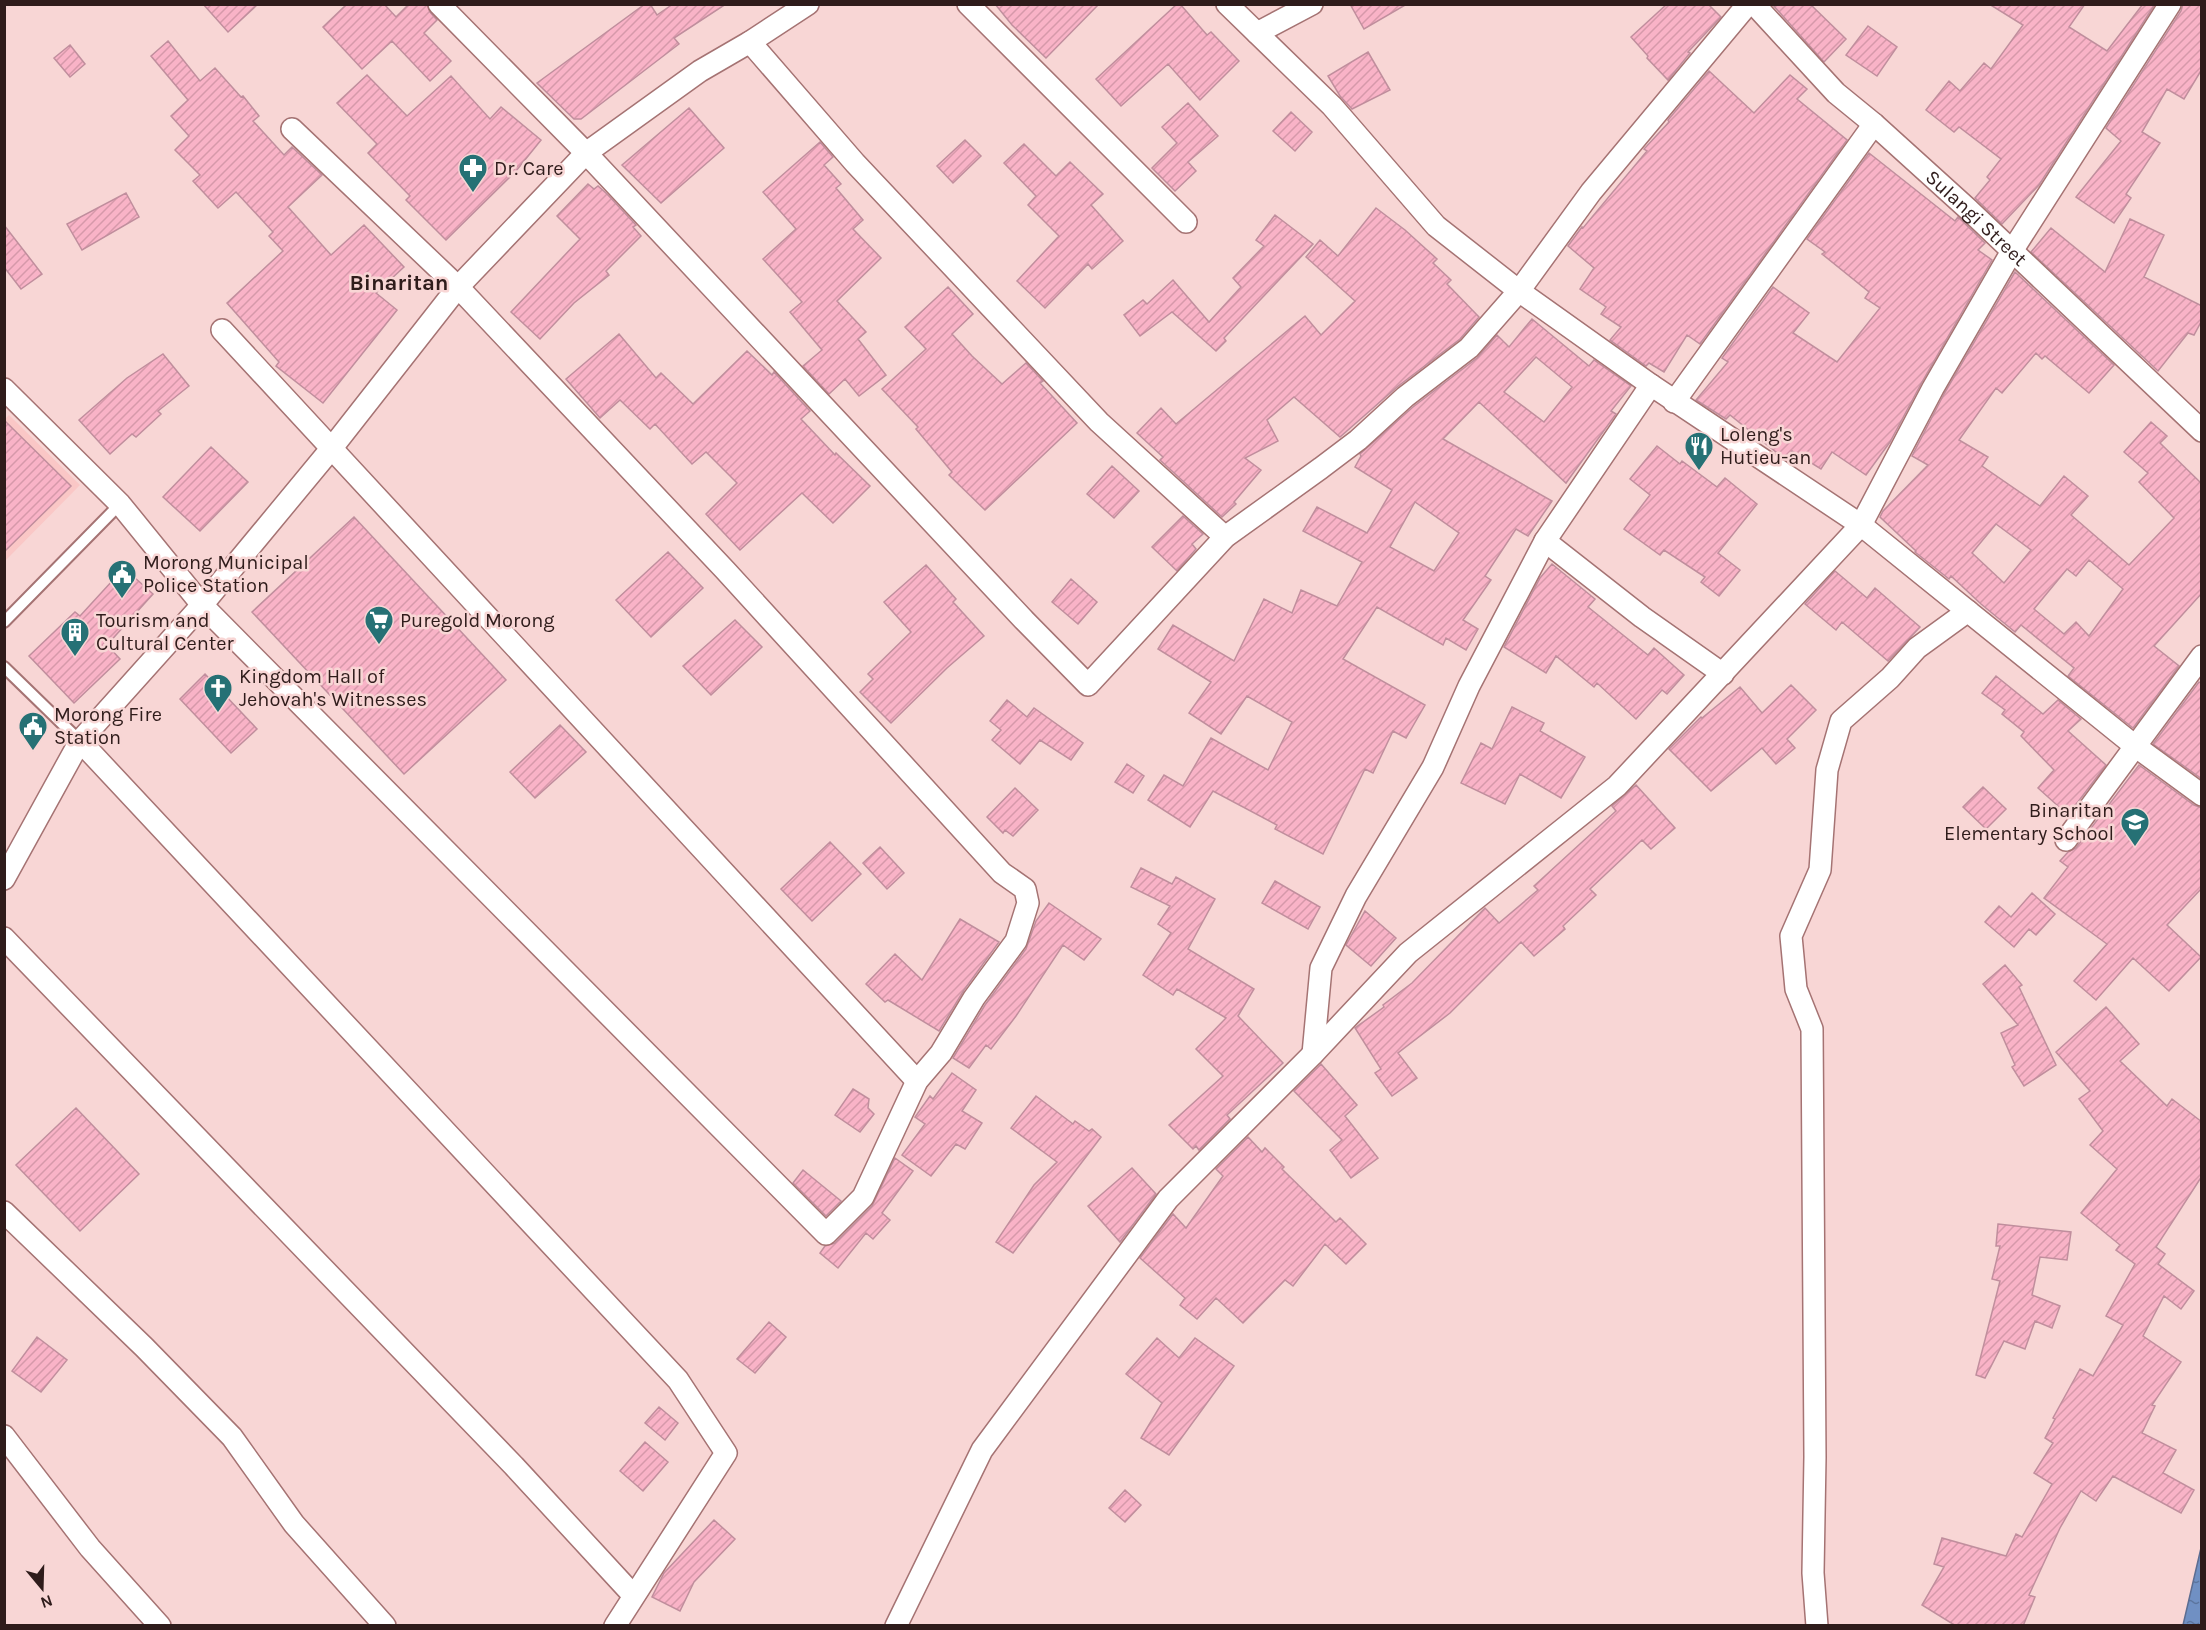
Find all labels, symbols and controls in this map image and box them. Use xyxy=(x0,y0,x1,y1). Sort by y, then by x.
pharmacy icon: Dr. Care xyxy=(457,152,489,194)
place label: Dr. Care xyxy=(494,157,564,180)
street label: Sulangi Street xyxy=(1921,165,2032,271)
district label: Binaritan xyxy=(349,270,449,296)
place label: Loleng's Hutieu-an xyxy=(1720,423,1811,469)
restaurant icon: Loleng's Hutieu-an xyxy=(1683,430,1715,472)
place label: Morong Municipal Police Station xyxy=(143,551,309,597)
public building icon: Morong Municipal Police Station xyxy=(106,558,138,600)
supermarket icon: Puregold Morong xyxy=(363,604,395,646)
place label: Tourism and Cultural Center xyxy=(96,609,235,655)
place label: Puregold Morong xyxy=(400,609,555,632)
building icon: Tourism and Cultural Center xyxy=(59,616,91,658)
place label: Kingdom Hall of Jehovah's Witnesses xyxy=(239,665,427,711)
church icon: Kingdom Hall of Jehovah's Witnesses xyxy=(202,672,234,714)
place label: Morong Fire Station xyxy=(54,703,162,749)
public building icon: Morong Fire Station xyxy=(17,710,49,752)
place label: Binaritan Elementary School xyxy=(1944,799,2114,845)
school or university icon: Binaritan Elementary School xyxy=(2119,806,2151,848)
north arrow xyxy=(12,1558,72,1618)
text: N xyxy=(38,1591,55,1613)

